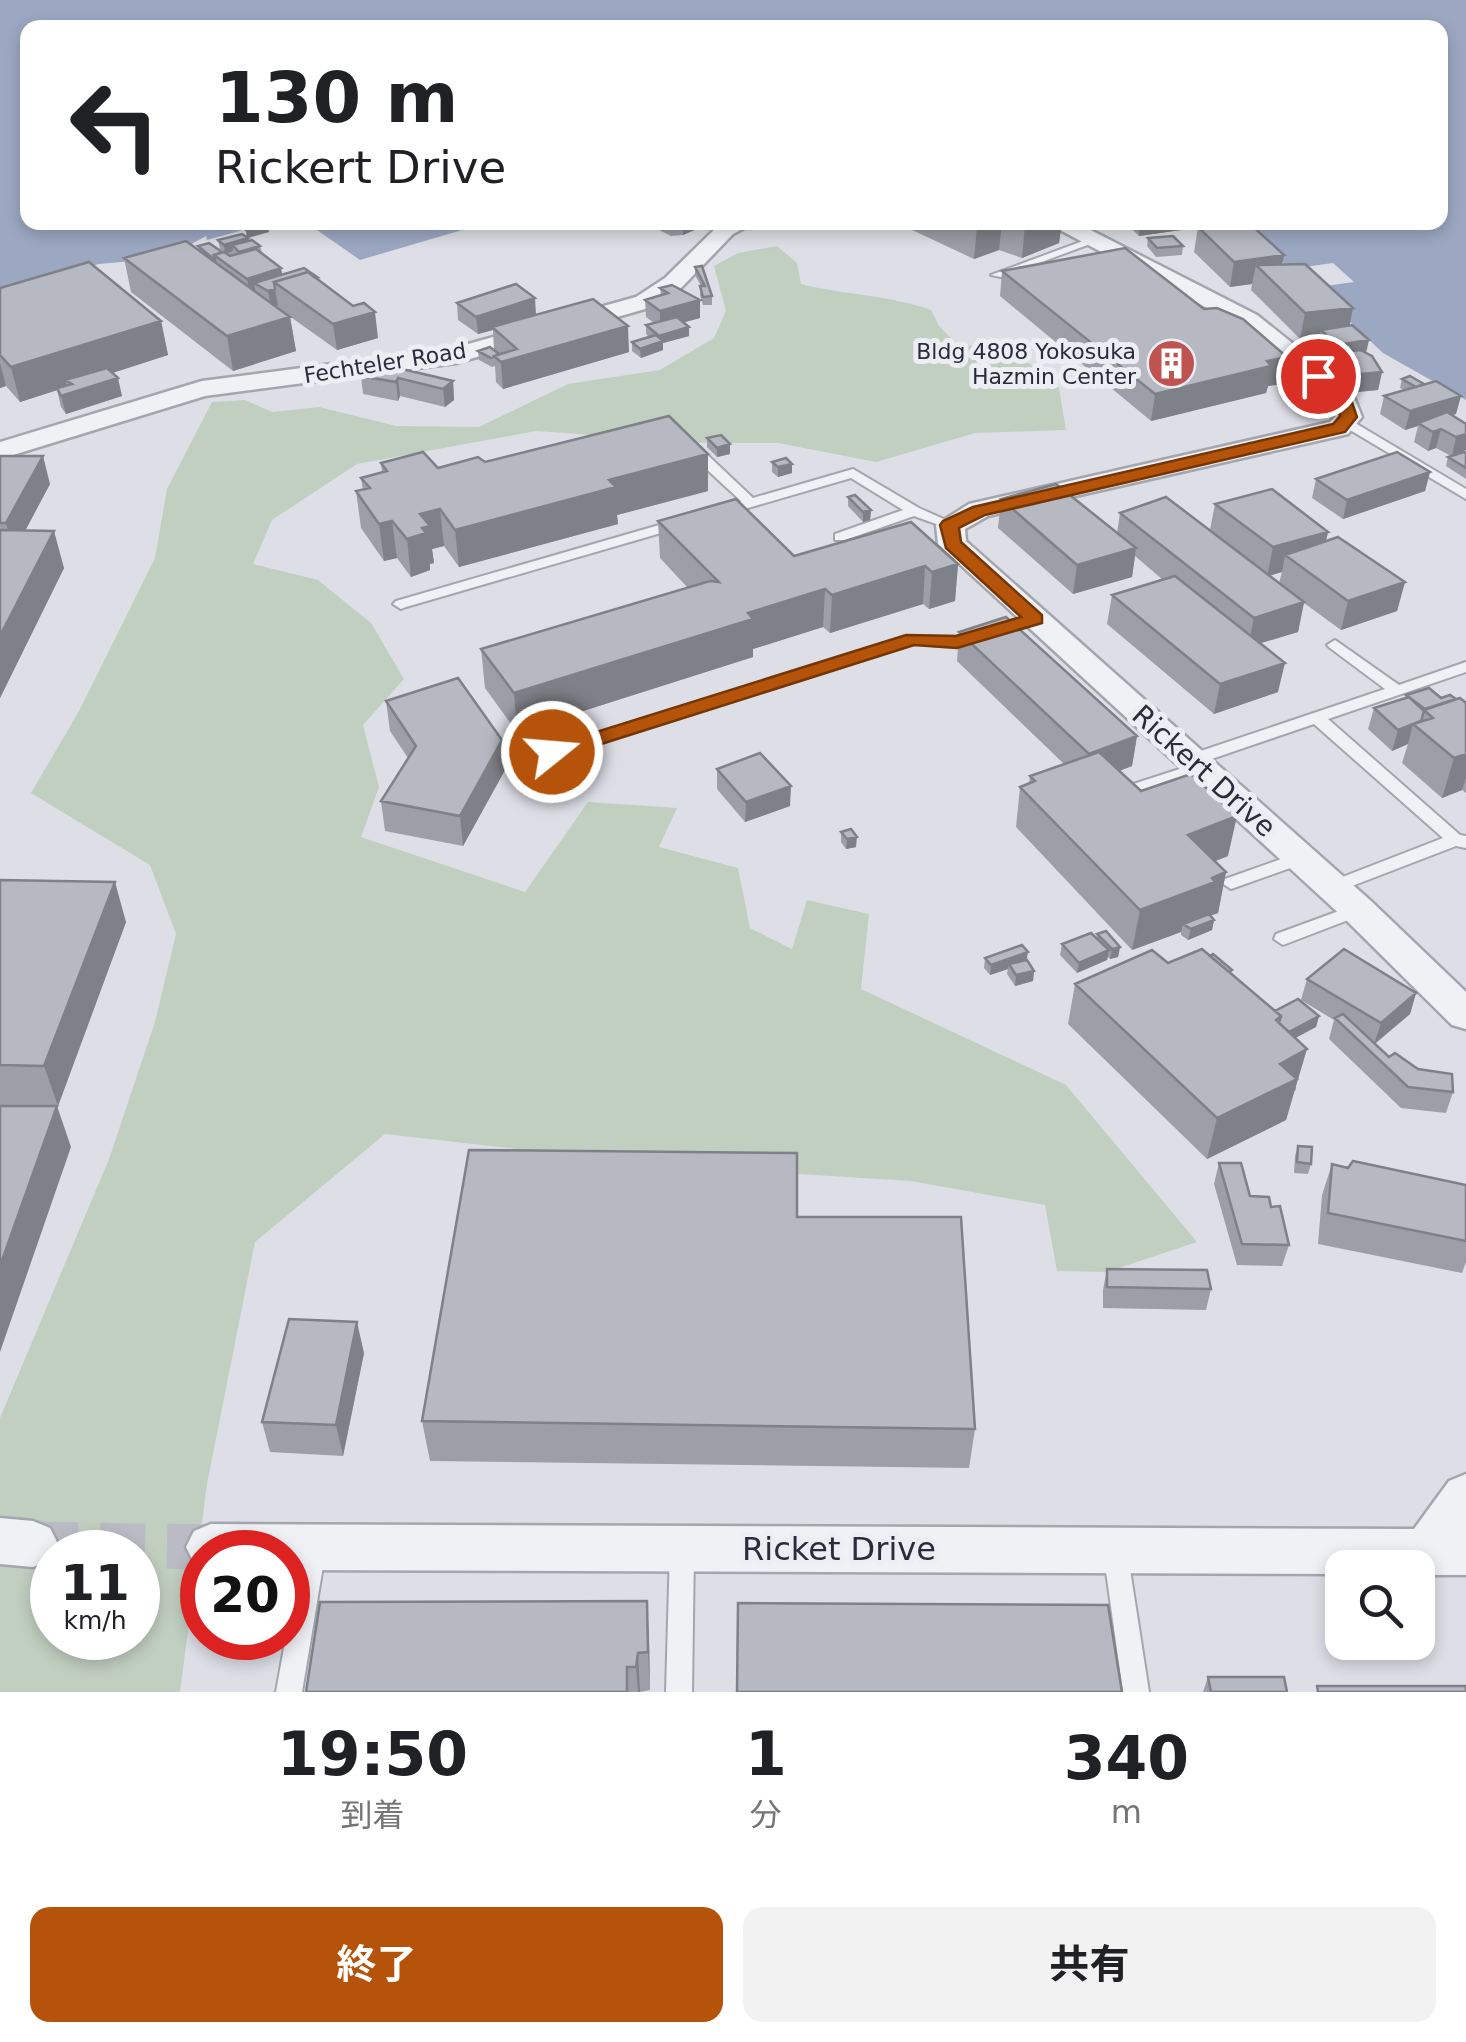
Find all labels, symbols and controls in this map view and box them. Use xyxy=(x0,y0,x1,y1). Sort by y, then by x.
text: 130 m xyxy=(215,57,458,139)
icon: left xyxy=(50,60,180,190)
text: Rickert Drive xyxy=(215,141,506,194)
pin xyxy=(1276,334,1361,419)
street label: Fechteler Road xyxy=(302,338,468,388)
building icon: Bldg 4808 Yokosuka Hazmin Center xyxy=(1145,338,1197,390)
place label: Bldg 4808 Yokosuka Hazmin Center xyxy=(916,339,1137,389)
icon: arrive xyxy=(1291,349,1346,404)
street label: Rickert Drive xyxy=(1126,698,1282,844)
position arrow xyxy=(500,700,604,804)
speed limit sign: 20 xyxy=(180,1530,310,1660)
street label: Ricket Drive xyxy=(742,1530,936,1568)
map controls xyxy=(1325,1550,1435,1660)
button: search xyxy=(1325,1550,1435,1660)
text: 11 xyxy=(60,1554,130,1612)
text: km/h xyxy=(63,1606,127,1635)
text: 19:50 xyxy=(277,1719,468,1789)
text: 1 xyxy=(745,1719,787,1789)
text: 340 xyxy=(1064,1723,1189,1793)
text: m xyxy=(1111,1793,1142,1831)
text: 到着 xyxy=(340,1796,405,1834)
text: 分 xyxy=(750,1796,782,1834)
button: 終了 xyxy=(30,1907,723,2022)
button: 共有 xyxy=(743,1907,1436,2022)

